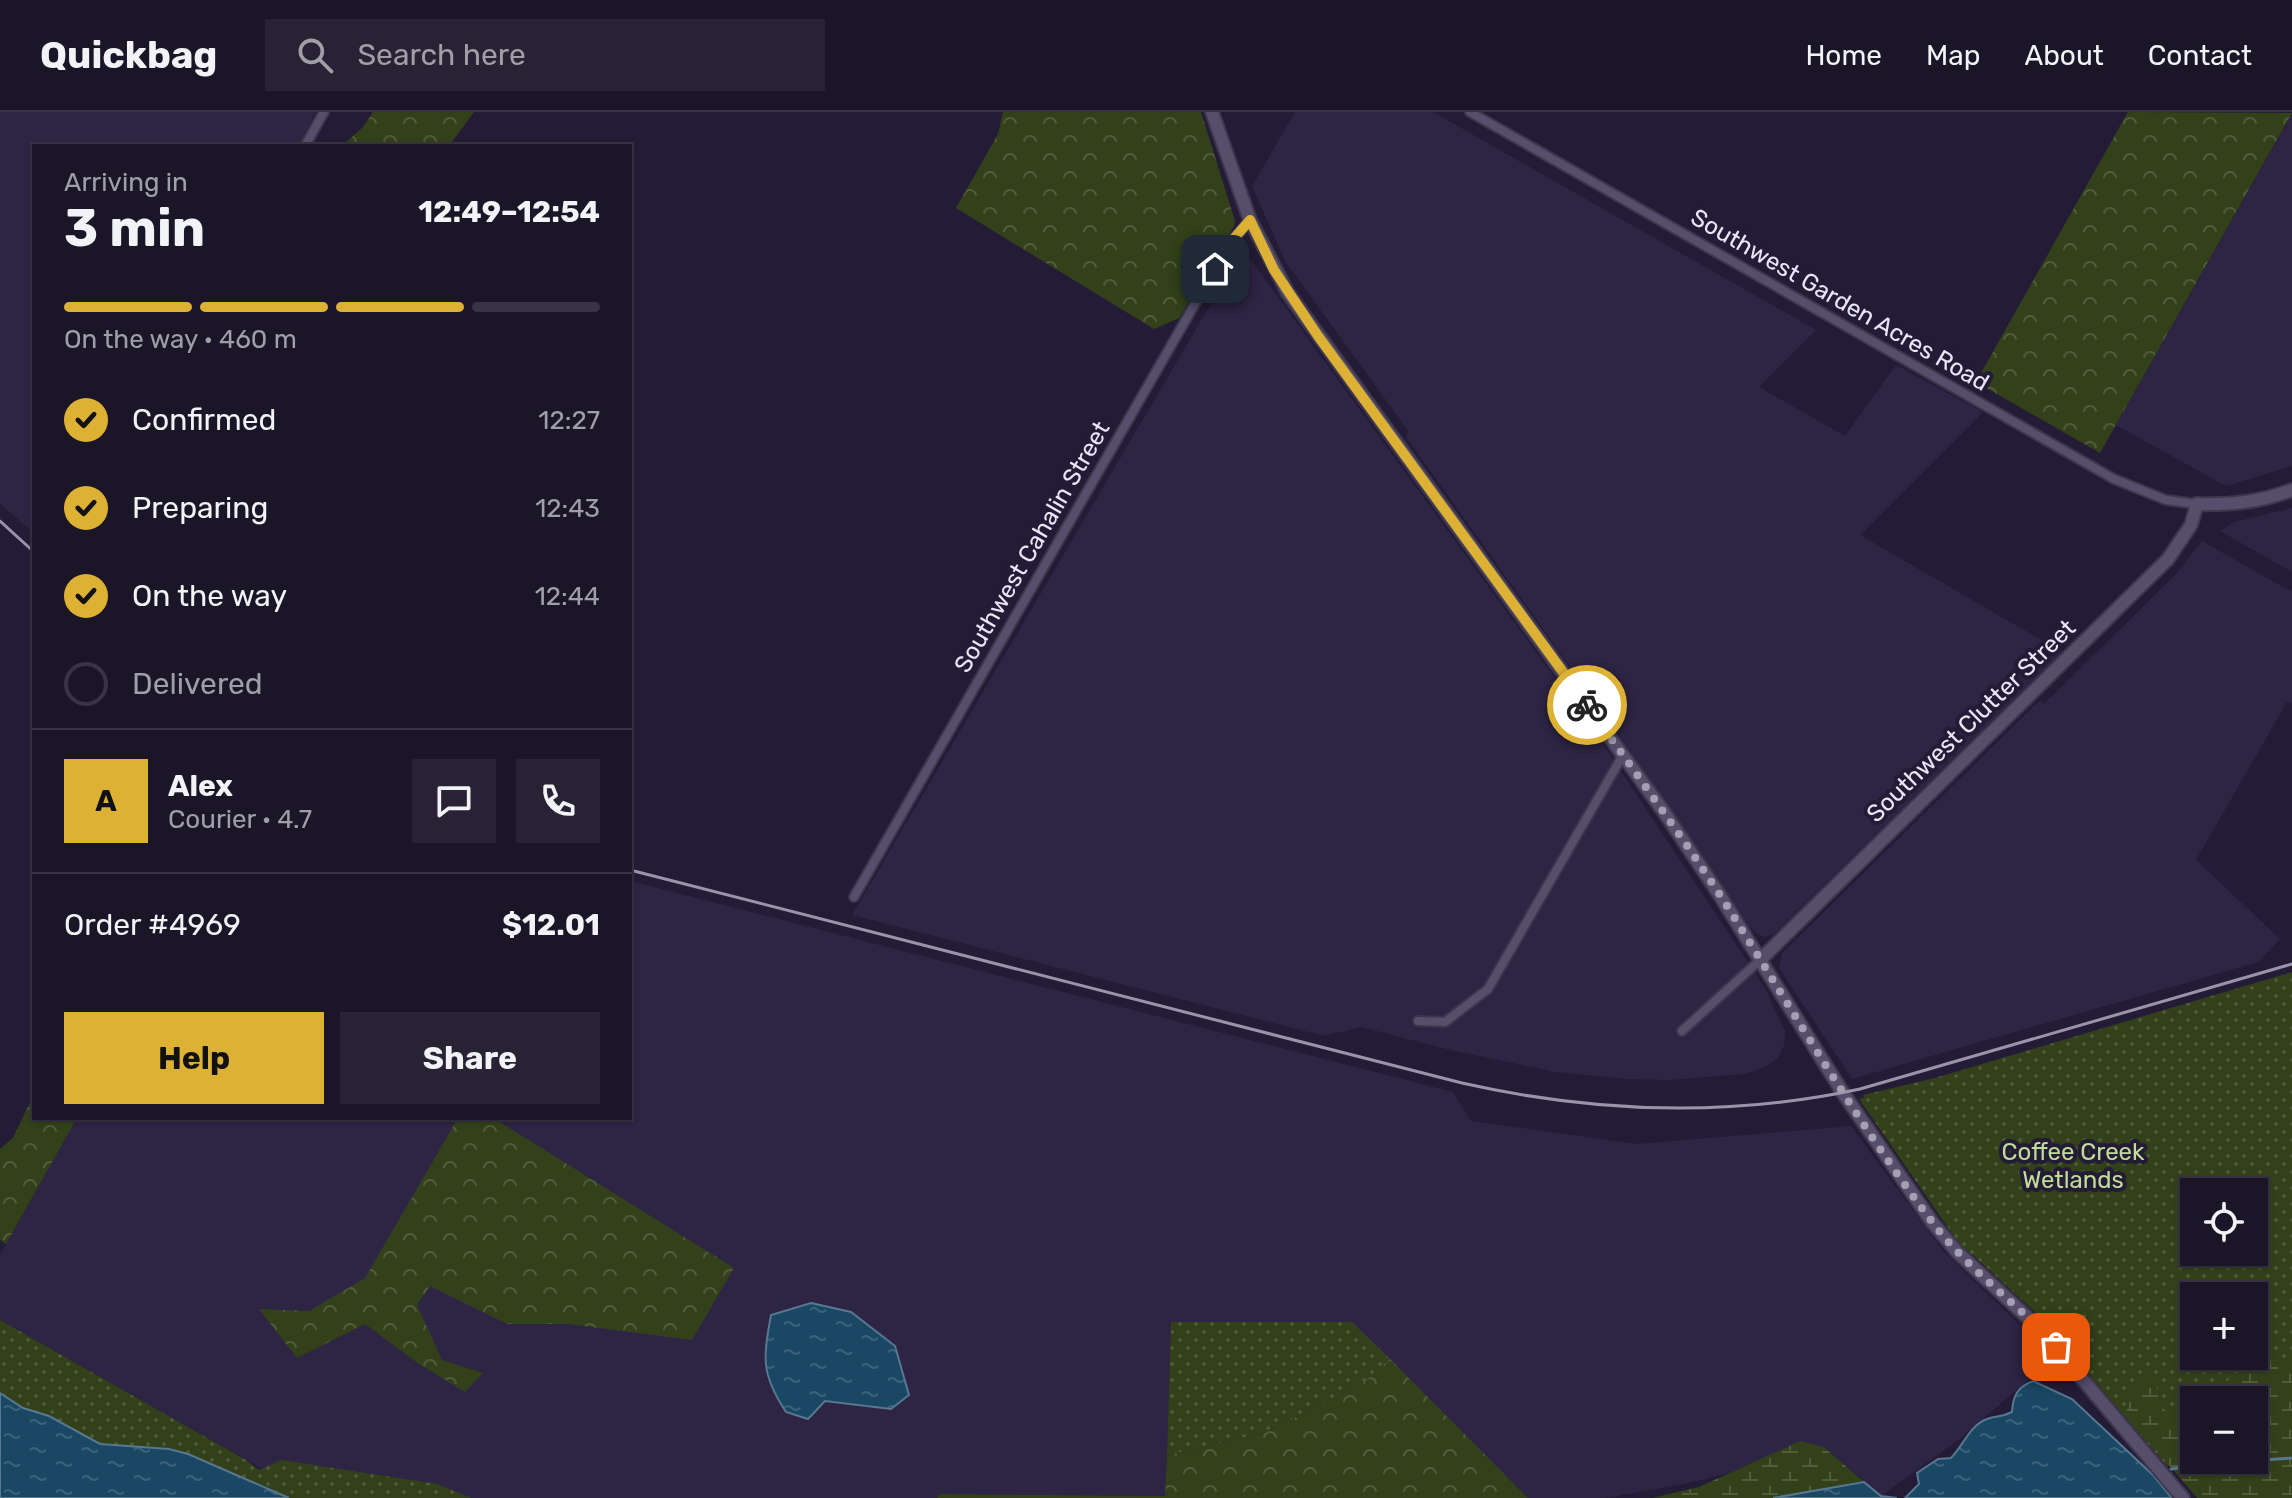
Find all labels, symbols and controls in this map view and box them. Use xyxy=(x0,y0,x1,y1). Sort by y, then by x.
search box xyxy=(265,19,825,91)
text: Quickbag xyxy=(40,32,217,78)
icon: search xyxy=(293,33,337,77)
text: Search here xyxy=(357,37,526,73)
text: Home xyxy=(1805,39,1882,72)
text: Map xyxy=(1926,39,1980,72)
text: About xyxy=(2024,39,2104,72)
text: Contact xyxy=(2148,39,2252,72)
text: Arriving in xyxy=(64,167,188,198)
text: 12:49–12:54 xyxy=(418,194,600,230)
text: 3 min xyxy=(64,197,205,259)
street label: Southwest Garden Acres Road xyxy=(1686,203,1994,397)
pin xyxy=(1181,235,1249,303)
icon: home xyxy=(1193,247,1237,291)
text: On the way · 460 m xyxy=(64,324,297,355)
icon: check xyxy=(64,398,108,442)
text: Confirmed xyxy=(132,402,276,438)
text: 12:27 xyxy=(538,405,600,436)
street label: Southwest Cahalin Street xyxy=(949,416,1115,678)
icon: check xyxy=(64,486,108,530)
text: Preparing xyxy=(132,490,268,526)
text: 12:43 xyxy=(535,493,600,524)
icon: check xyxy=(64,574,108,618)
text: On the way xyxy=(132,578,287,614)
text: 12:44 xyxy=(535,581,600,612)
street label: Southwest Clutter Street xyxy=(1861,614,2081,828)
courier xyxy=(1547,665,1627,745)
text: Delivered xyxy=(132,666,263,702)
icon: bike xyxy=(1565,683,1609,727)
button: chat xyxy=(412,759,496,843)
button: phone xyxy=(516,759,600,843)
text: Alex xyxy=(168,768,233,804)
text: A xyxy=(95,783,117,819)
text: Courier · 4.7 xyxy=(168,804,312,835)
text: Order #4969 xyxy=(64,907,241,943)
text: $12.01 xyxy=(502,907,600,943)
button: Help xyxy=(64,1012,324,1104)
button: Share xyxy=(340,1012,600,1104)
park label: Coffee Creek Wetlands xyxy=(2002,1138,2145,1194)
map controls xyxy=(2180,1178,2268,1474)
button: locate xyxy=(2180,1178,2268,1266)
button: + xyxy=(2180,1282,2268,1370)
pin xyxy=(2022,1313,2090,1381)
icon: bag xyxy=(2034,1325,2078,1369)
button: − xyxy=(2180,1386,2268,1474)

